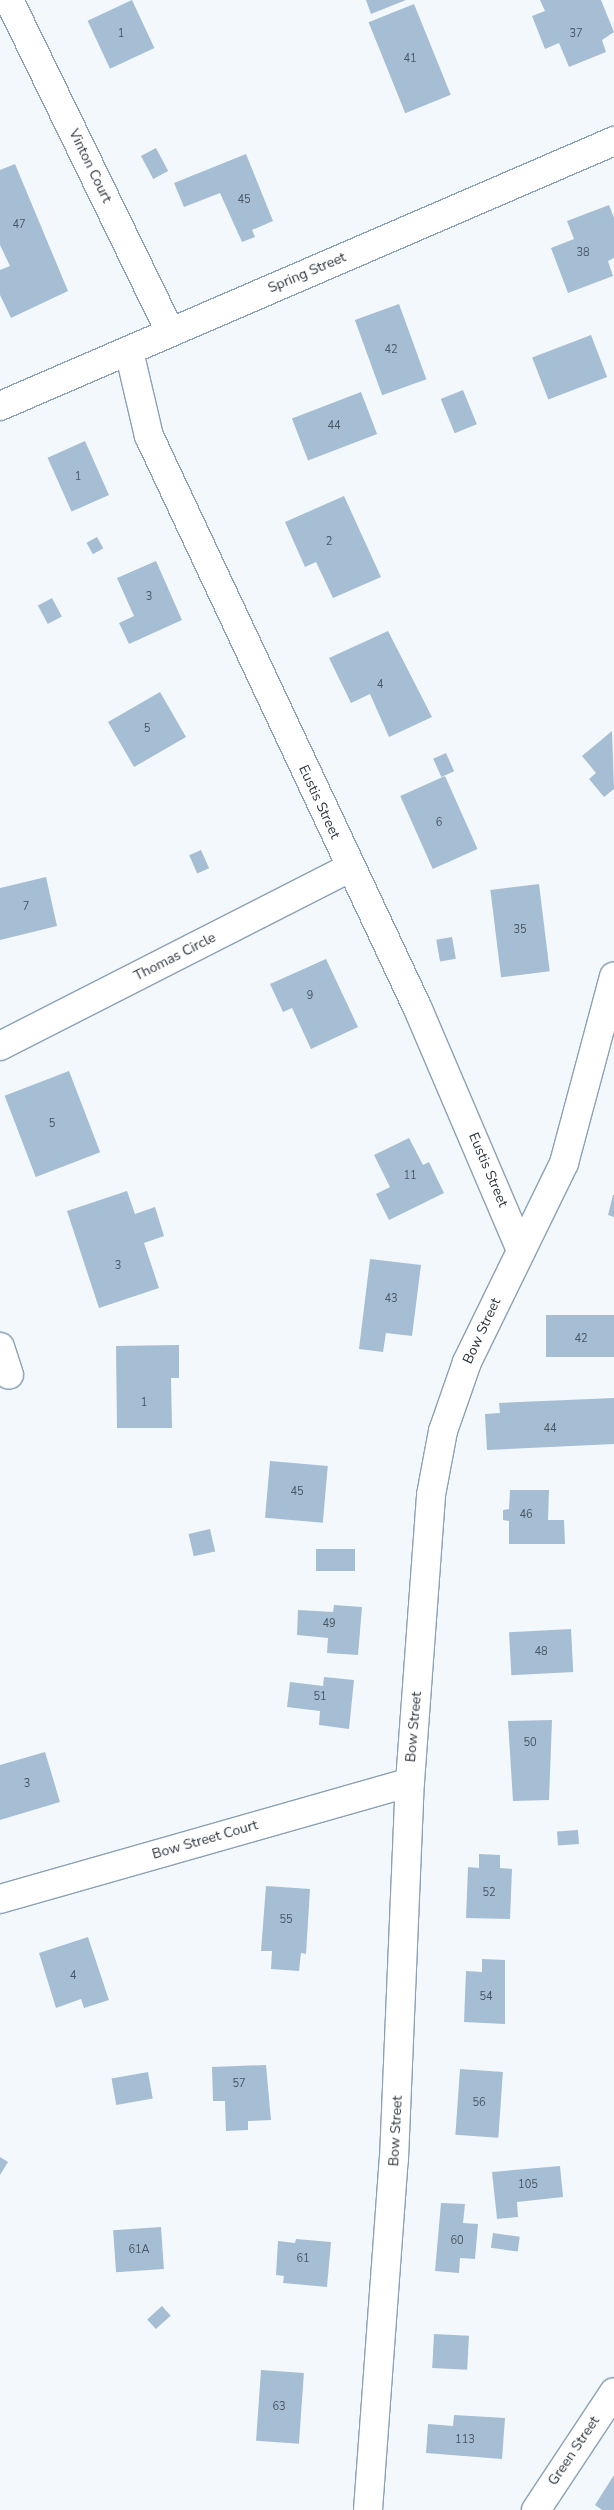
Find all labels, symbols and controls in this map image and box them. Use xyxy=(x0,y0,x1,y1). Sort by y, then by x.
house number: 1 xyxy=(118,27,124,41)
house number: 37 xyxy=(569,27,583,41)
house number: 41 xyxy=(403,52,417,66)
street label: Vinton Court xyxy=(65,126,115,206)
house number: 45 xyxy=(237,193,251,207)
house number: 47 xyxy=(12,218,26,232)
house number: 38 xyxy=(576,246,590,260)
street label: Spring Street xyxy=(266,249,348,297)
house number: 42 xyxy=(384,343,398,357)
house number: 44 xyxy=(327,419,341,433)
house number: 1 xyxy=(75,470,81,484)
house number: 2 xyxy=(326,535,332,549)
house number: 3 xyxy=(146,590,152,604)
house number: 4 xyxy=(377,678,383,692)
house number: 5 xyxy=(144,722,150,736)
street label: Eustis Street xyxy=(295,762,343,842)
house number: 6 xyxy=(436,816,442,830)
house number: 7 xyxy=(23,900,29,914)
house number: 35 xyxy=(513,923,527,937)
street label: Thomas Circle xyxy=(131,929,219,985)
house number: 9 xyxy=(307,989,313,1003)
house number: 5 xyxy=(49,1117,55,1131)
street label: Eustis Street xyxy=(465,1130,511,1210)
house number: 11 xyxy=(403,1169,417,1183)
house number: 3 xyxy=(115,1259,121,1273)
house number: 43 xyxy=(384,1292,398,1306)
street label: Bow Street xyxy=(459,1295,505,1367)
house number: 42 xyxy=(574,1332,588,1346)
house number: 1 xyxy=(141,1396,147,1410)
house number: 44 xyxy=(543,1422,557,1436)
house number: 45 xyxy=(290,1485,304,1499)
house number: 46 xyxy=(519,1508,533,1522)
house number: 49 xyxy=(322,1617,336,1631)
house number: 48 xyxy=(534,1645,548,1659)
house number: 51 xyxy=(313,1690,327,1704)
street label: Bow Street xyxy=(403,1691,425,1763)
house number: 50 xyxy=(523,1736,537,1750)
house number: 3 xyxy=(24,1777,30,1791)
street label: Bow Street Court xyxy=(150,1817,260,1863)
house number: 52 xyxy=(482,1886,496,1900)
house number: 55 xyxy=(279,1913,293,1927)
house number: 4 xyxy=(70,1969,76,1983)
house number: 54 xyxy=(479,1990,493,2004)
house number: 57 xyxy=(232,2077,246,2091)
street label: Bow Street xyxy=(386,2095,406,2167)
house number: 56 xyxy=(472,2096,486,2110)
house number: 105 xyxy=(518,2178,538,2192)
house number: 60 xyxy=(450,2234,464,2248)
house number: 61A xyxy=(128,2243,150,2257)
house number: 61 xyxy=(296,2252,310,2266)
house number: 63 xyxy=(272,2400,286,2414)
street label: Green Street xyxy=(545,2413,603,2489)
house number: 113 xyxy=(455,2433,475,2447)

